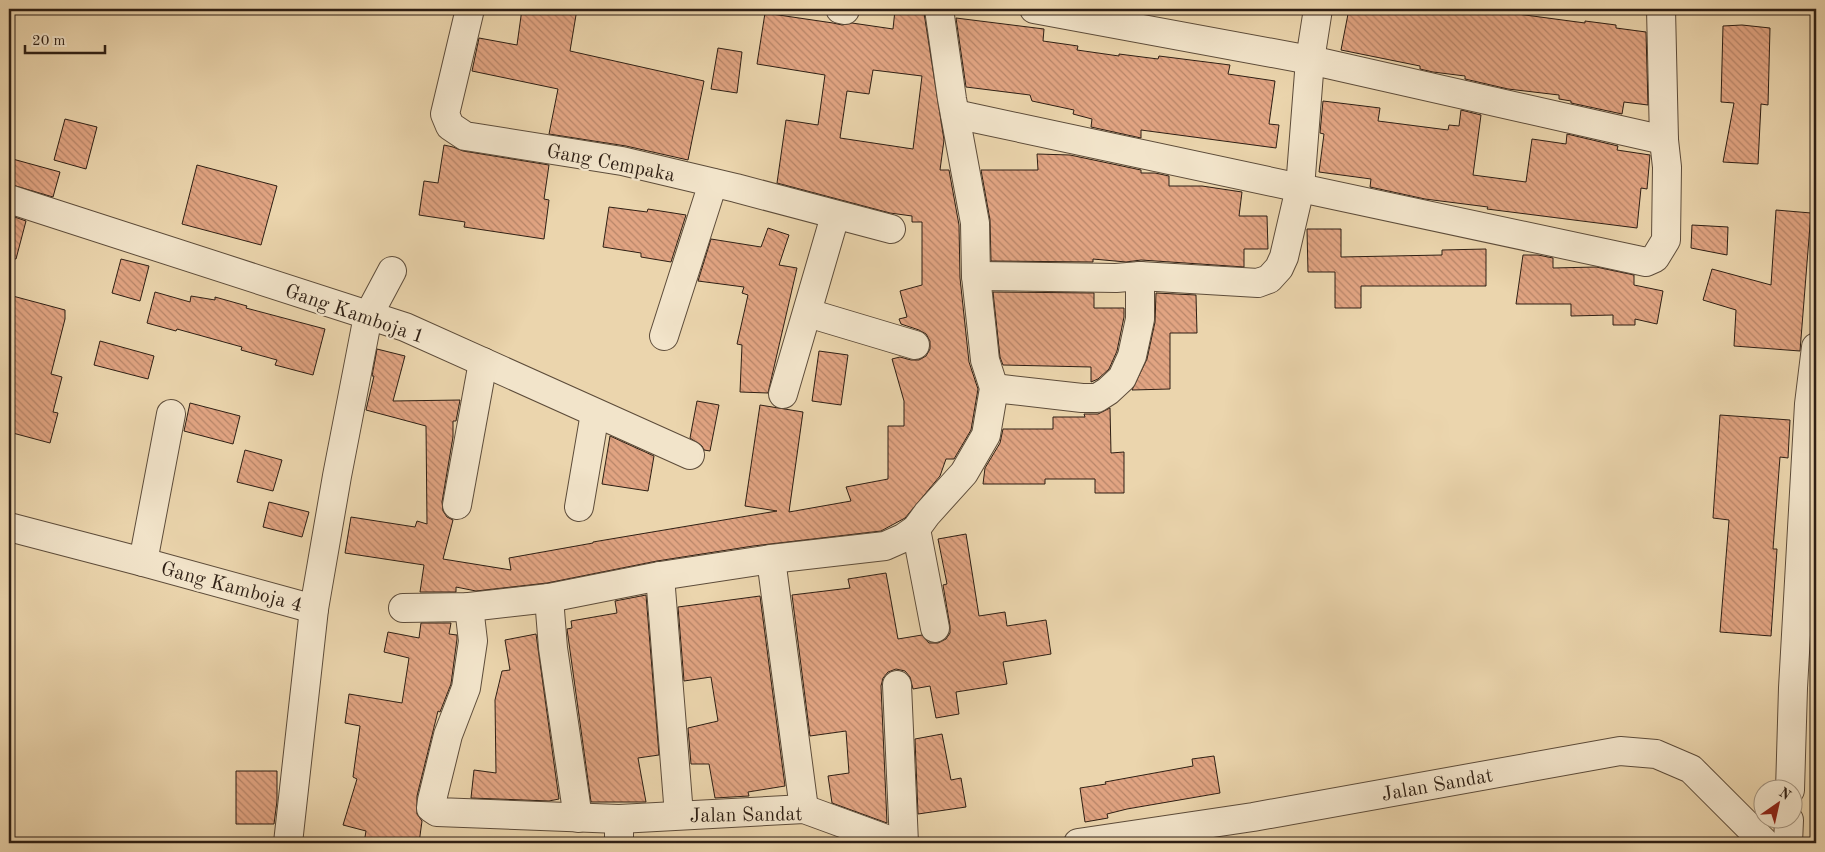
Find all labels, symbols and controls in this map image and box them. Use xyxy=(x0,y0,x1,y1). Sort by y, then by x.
scale bar xyxy=(25,22,105,54)
text: 20 m xyxy=(32,34,66,49)
street label: Gang Cempaka xyxy=(545,142,677,186)
street label: Gang Kamboja 1 xyxy=(282,282,427,348)
street label: Gang Kamboja 4 xyxy=(158,559,305,616)
street label: Jalan Sandat xyxy=(1380,766,1495,806)
north arrow xyxy=(1752,780,1802,830)
text: N xyxy=(1776,785,1793,803)
street label: Jalan Sandat xyxy=(689,805,803,827)

